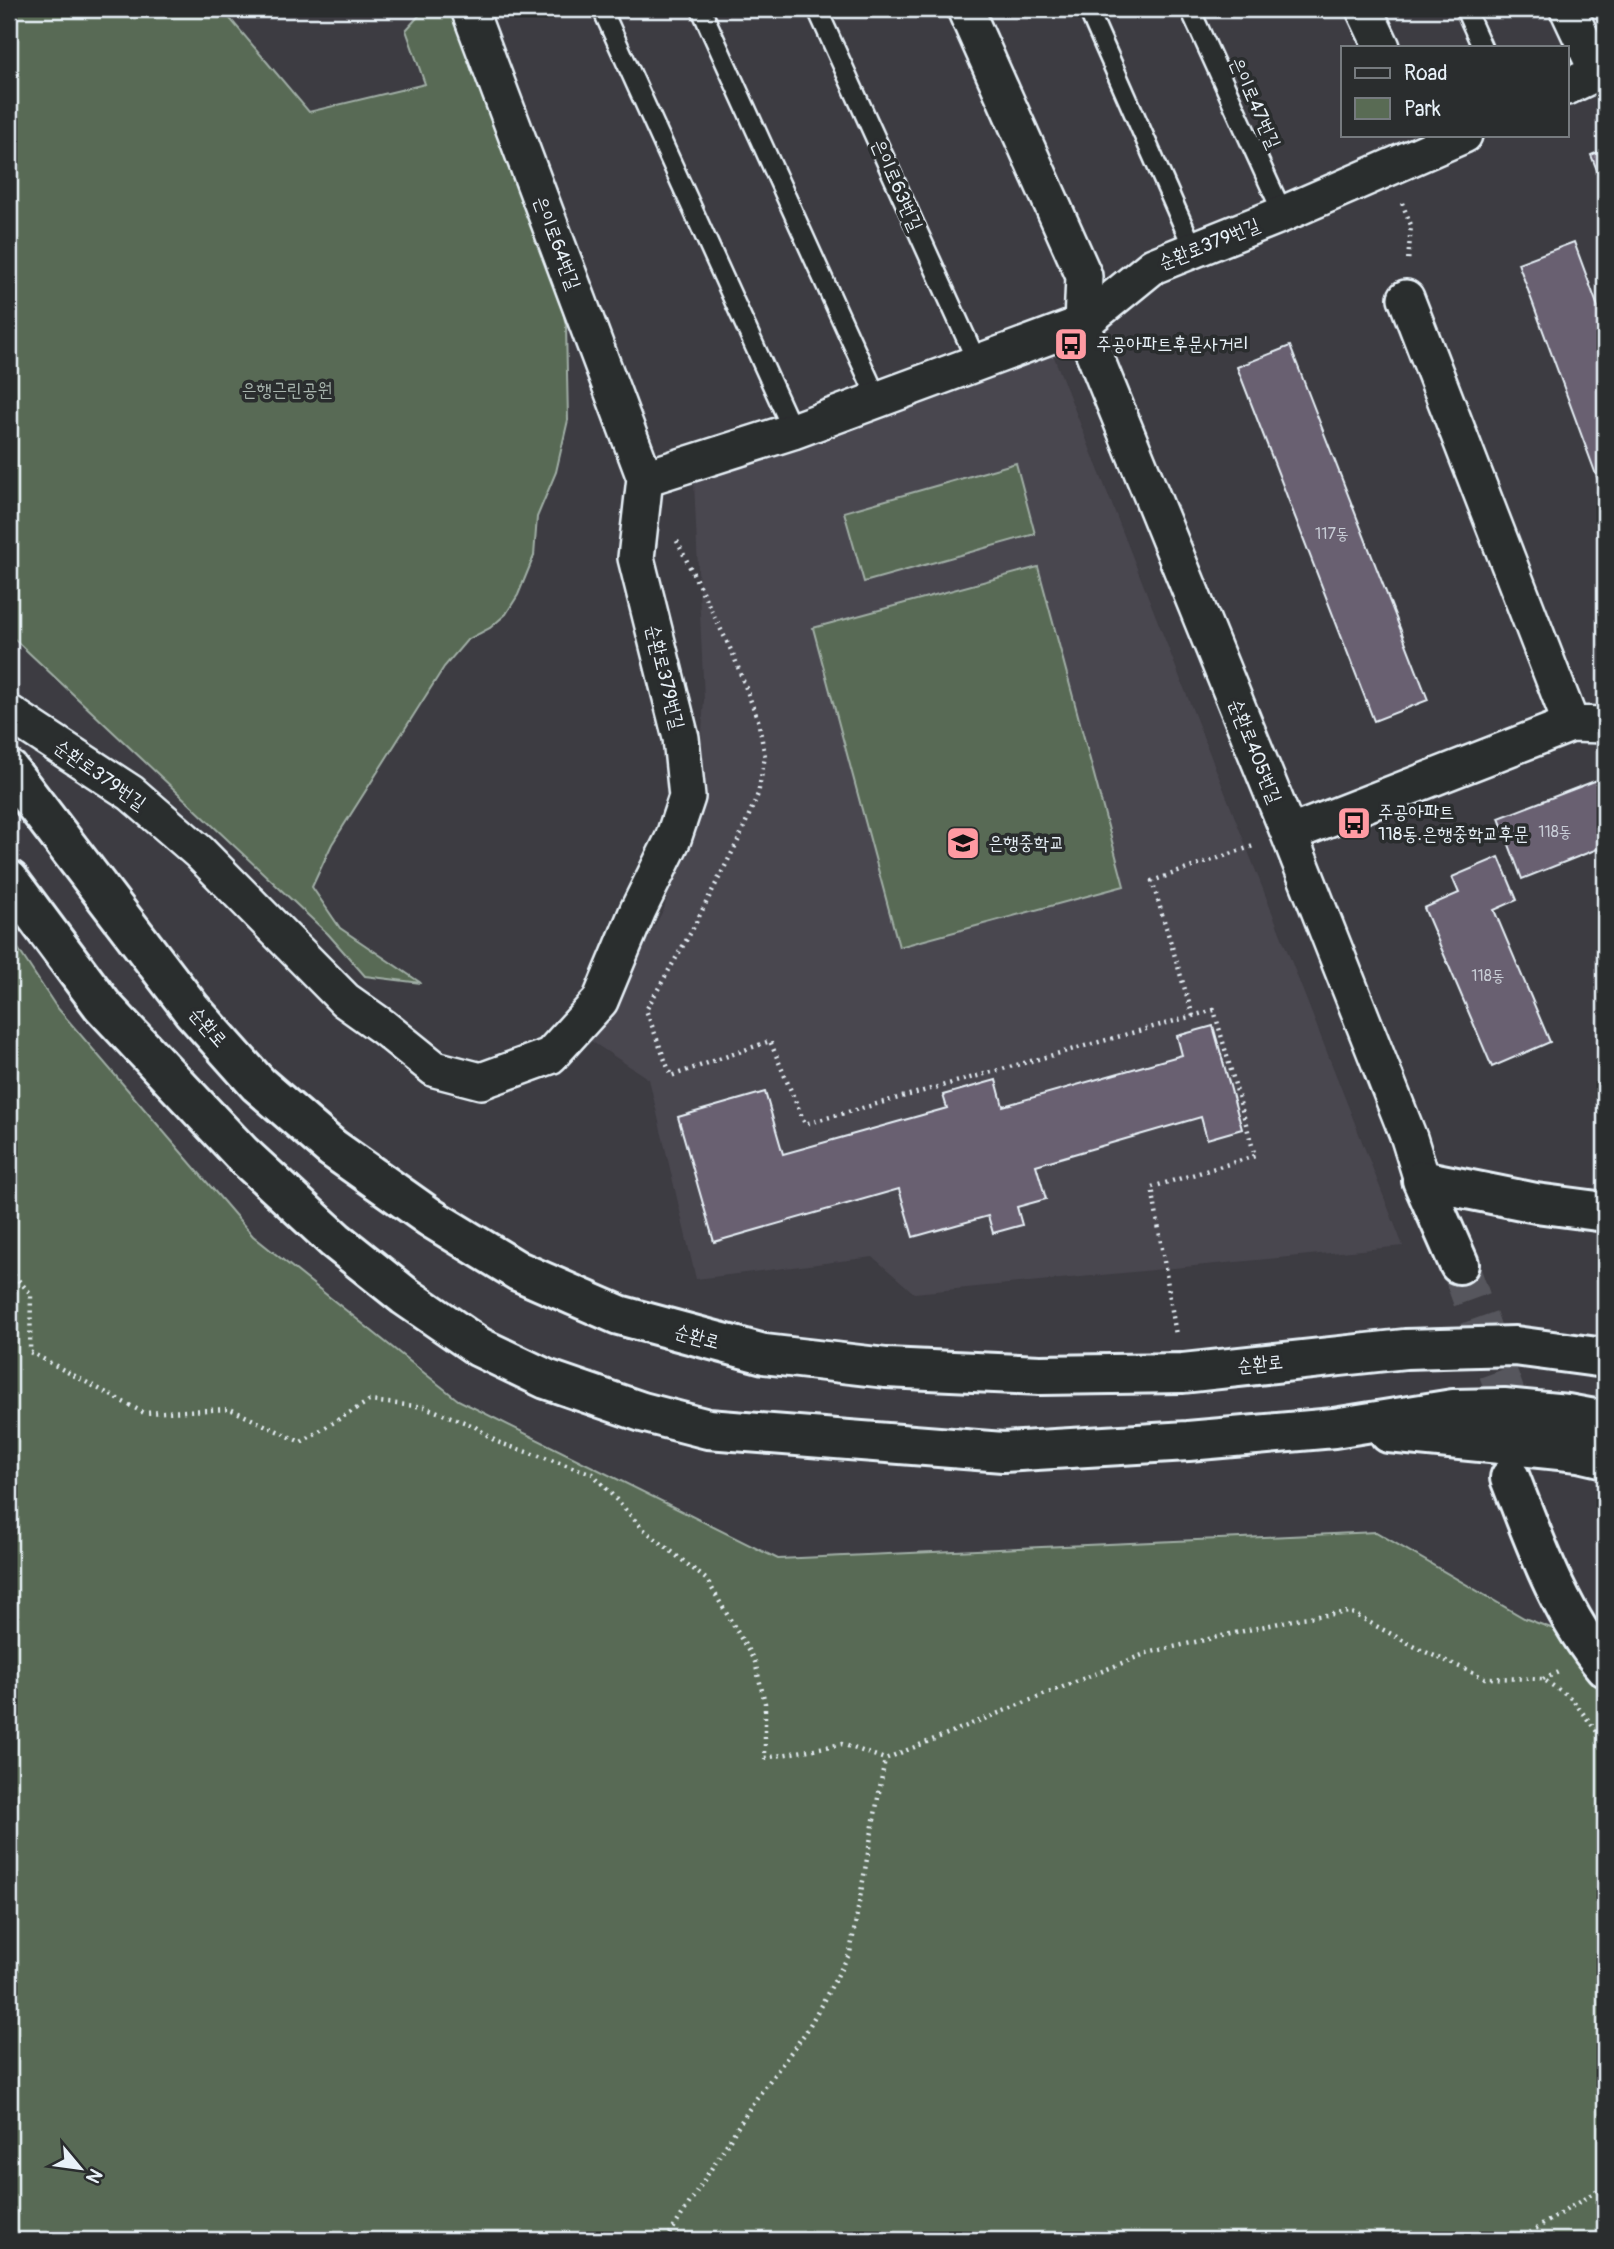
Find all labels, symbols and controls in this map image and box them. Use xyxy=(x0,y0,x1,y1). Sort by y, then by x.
legend xyxy=(1341,46,1568,136)
street label: 은이로47번길 xyxy=(1224,54,1286,152)
text: Road xyxy=(1404,60,1448,87)
text: Park xyxy=(1404,96,1441,123)
street label: 은이로63번길 xyxy=(866,135,928,235)
street label: 은이로64번길 xyxy=(528,193,586,293)
street label: 순환로379번길 xyxy=(1155,213,1263,275)
bus stop icon: 주공아파트후문사거리 xyxy=(1052,325,1090,363)
place label: 주공아파트후문사거리 xyxy=(1096,332,1249,356)
park label: 은행근린공원 xyxy=(241,378,333,402)
house number: 117동 xyxy=(1315,524,1349,544)
street label: 순환로379번길 xyxy=(640,622,690,732)
street label: 순환로405번길 xyxy=(1223,695,1287,807)
street label: 순환로379번길 xyxy=(49,735,151,815)
place label: 주공아파트 118동.은행중학교후문 xyxy=(1378,800,1529,846)
bus stop icon: 주공아파트 118동.은행중학교후문 xyxy=(1335,804,1373,842)
house number: 118동 xyxy=(1538,822,1572,842)
school or university icon: 은행중학교 xyxy=(944,824,982,862)
place label: 은행중학교 xyxy=(988,831,1064,855)
house number: 118동 xyxy=(1471,966,1505,986)
street label: 순환로 xyxy=(184,1002,232,1052)
street label: 순환로 xyxy=(672,1319,722,1355)
street label: 순환로 xyxy=(1236,1350,1284,1378)
north arrow xyxy=(46,2134,116,2204)
text: N xyxy=(80,2164,108,2187)

